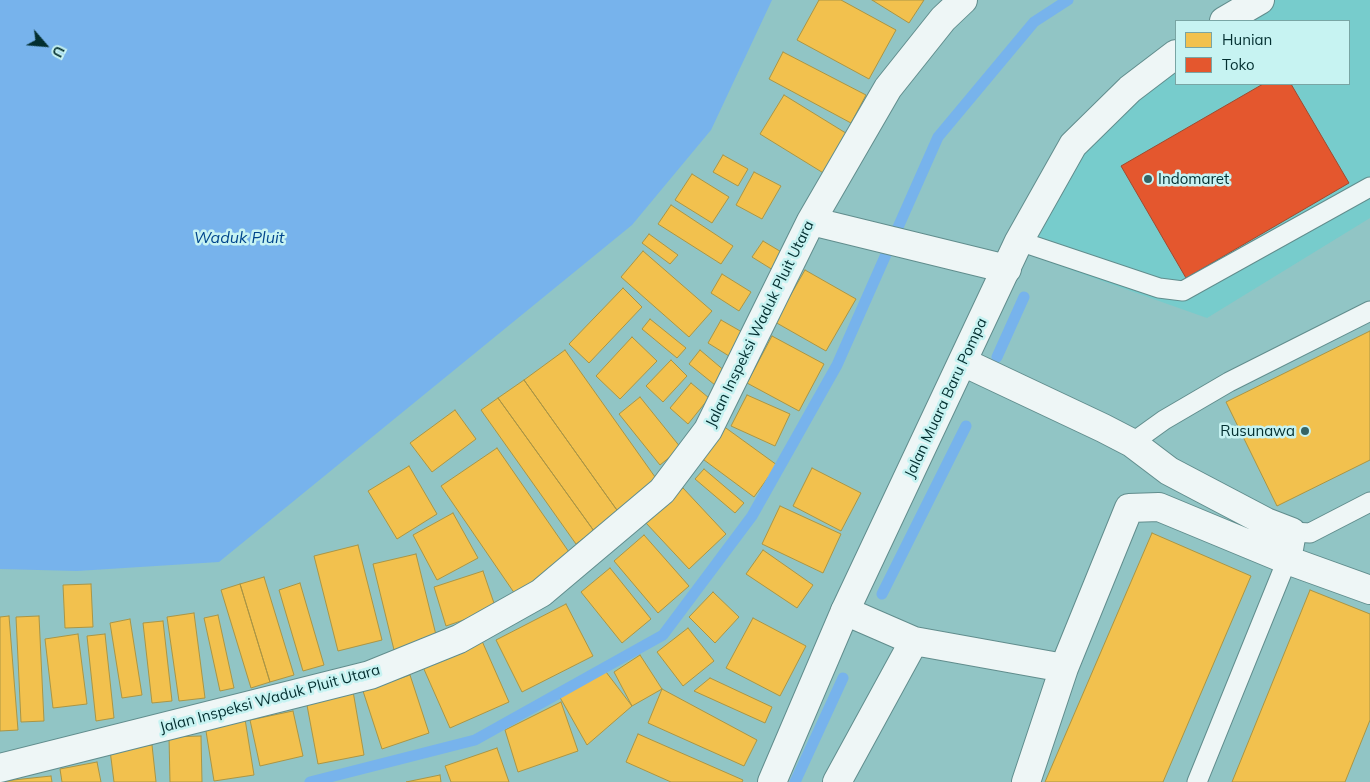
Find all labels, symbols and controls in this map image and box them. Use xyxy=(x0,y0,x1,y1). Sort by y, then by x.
north arrow xyxy=(20,20,70,70)
legend xyxy=(1175,20,1350,85)
text: Hunian xyxy=(1222,30,1272,49)
text: U xyxy=(48,43,69,61)
text: Toko xyxy=(1222,55,1255,74)
place label: Indomaret xyxy=(1158,170,1229,188)
marker: Indomaret xyxy=(1142,173,1154,185)
street label: Jalan Inspeksi Waduk Pluit Utara xyxy=(702,218,818,430)
water label: Waduk Pluit xyxy=(194,228,284,248)
street label: Jalan Muara Baru Pompa xyxy=(901,315,991,481)
place label: Rusunawa xyxy=(1220,422,1295,440)
marker: Rusunawa xyxy=(1299,425,1311,437)
street label: Jalan Inspeksi Waduk Pluit Utara xyxy=(158,661,382,737)

